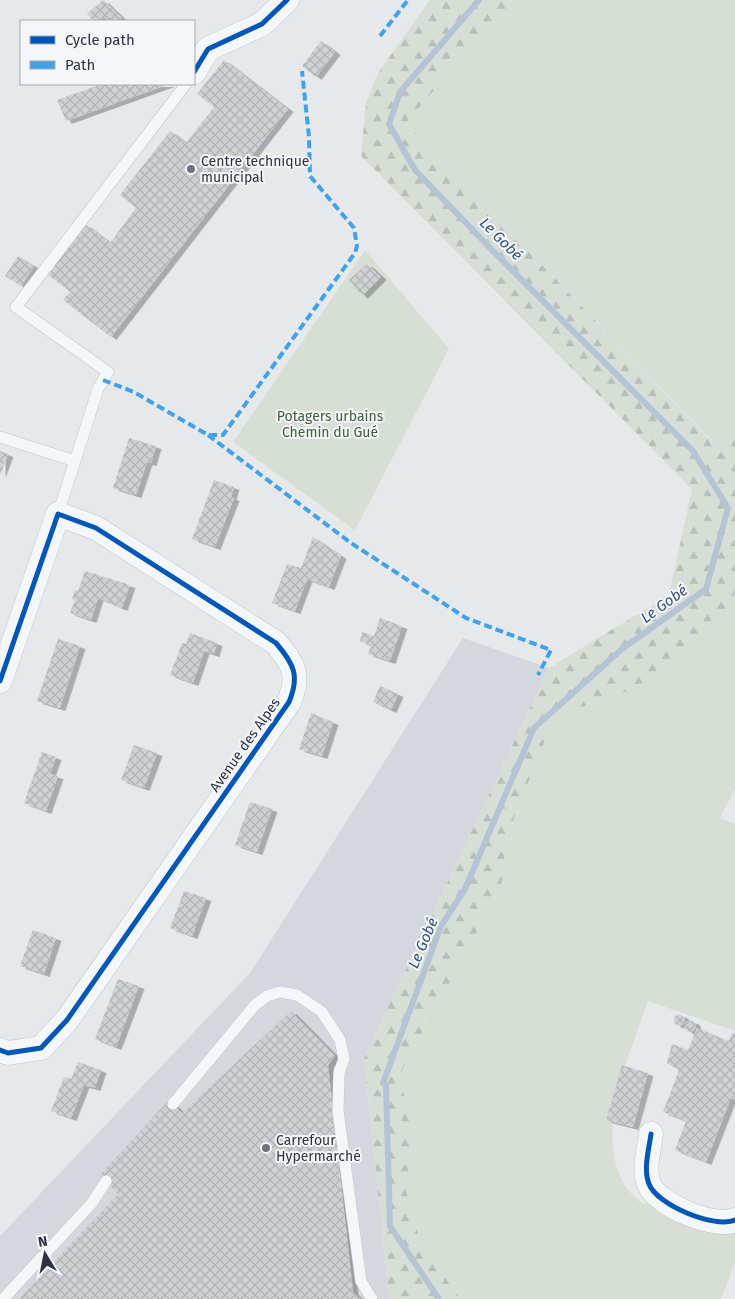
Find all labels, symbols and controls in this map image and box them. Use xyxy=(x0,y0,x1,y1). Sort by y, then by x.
legend xyxy=(20,20,195,85)
text: Cycle path xyxy=(65,31,135,49)
text: Path xyxy=(65,56,95,74)
place label: Centre technique municipal xyxy=(201,153,309,186)
marker: Centre technique municipal xyxy=(185,163,197,175)
water label: Le Gobé xyxy=(476,214,526,264)
park label: Potagers urbains Chemin du Gué xyxy=(277,408,384,441)
water label: Le Gobé xyxy=(637,581,691,627)
street label: Avenue des Alpes xyxy=(206,694,284,795)
water label: Le Gobé xyxy=(404,915,442,971)
place label: Carrefour Hypermarché xyxy=(276,1132,361,1165)
marker: Carrefour Hypermarché xyxy=(260,1142,272,1154)
north arrow xyxy=(20,1229,70,1279)
text: N xyxy=(37,1233,49,1251)

